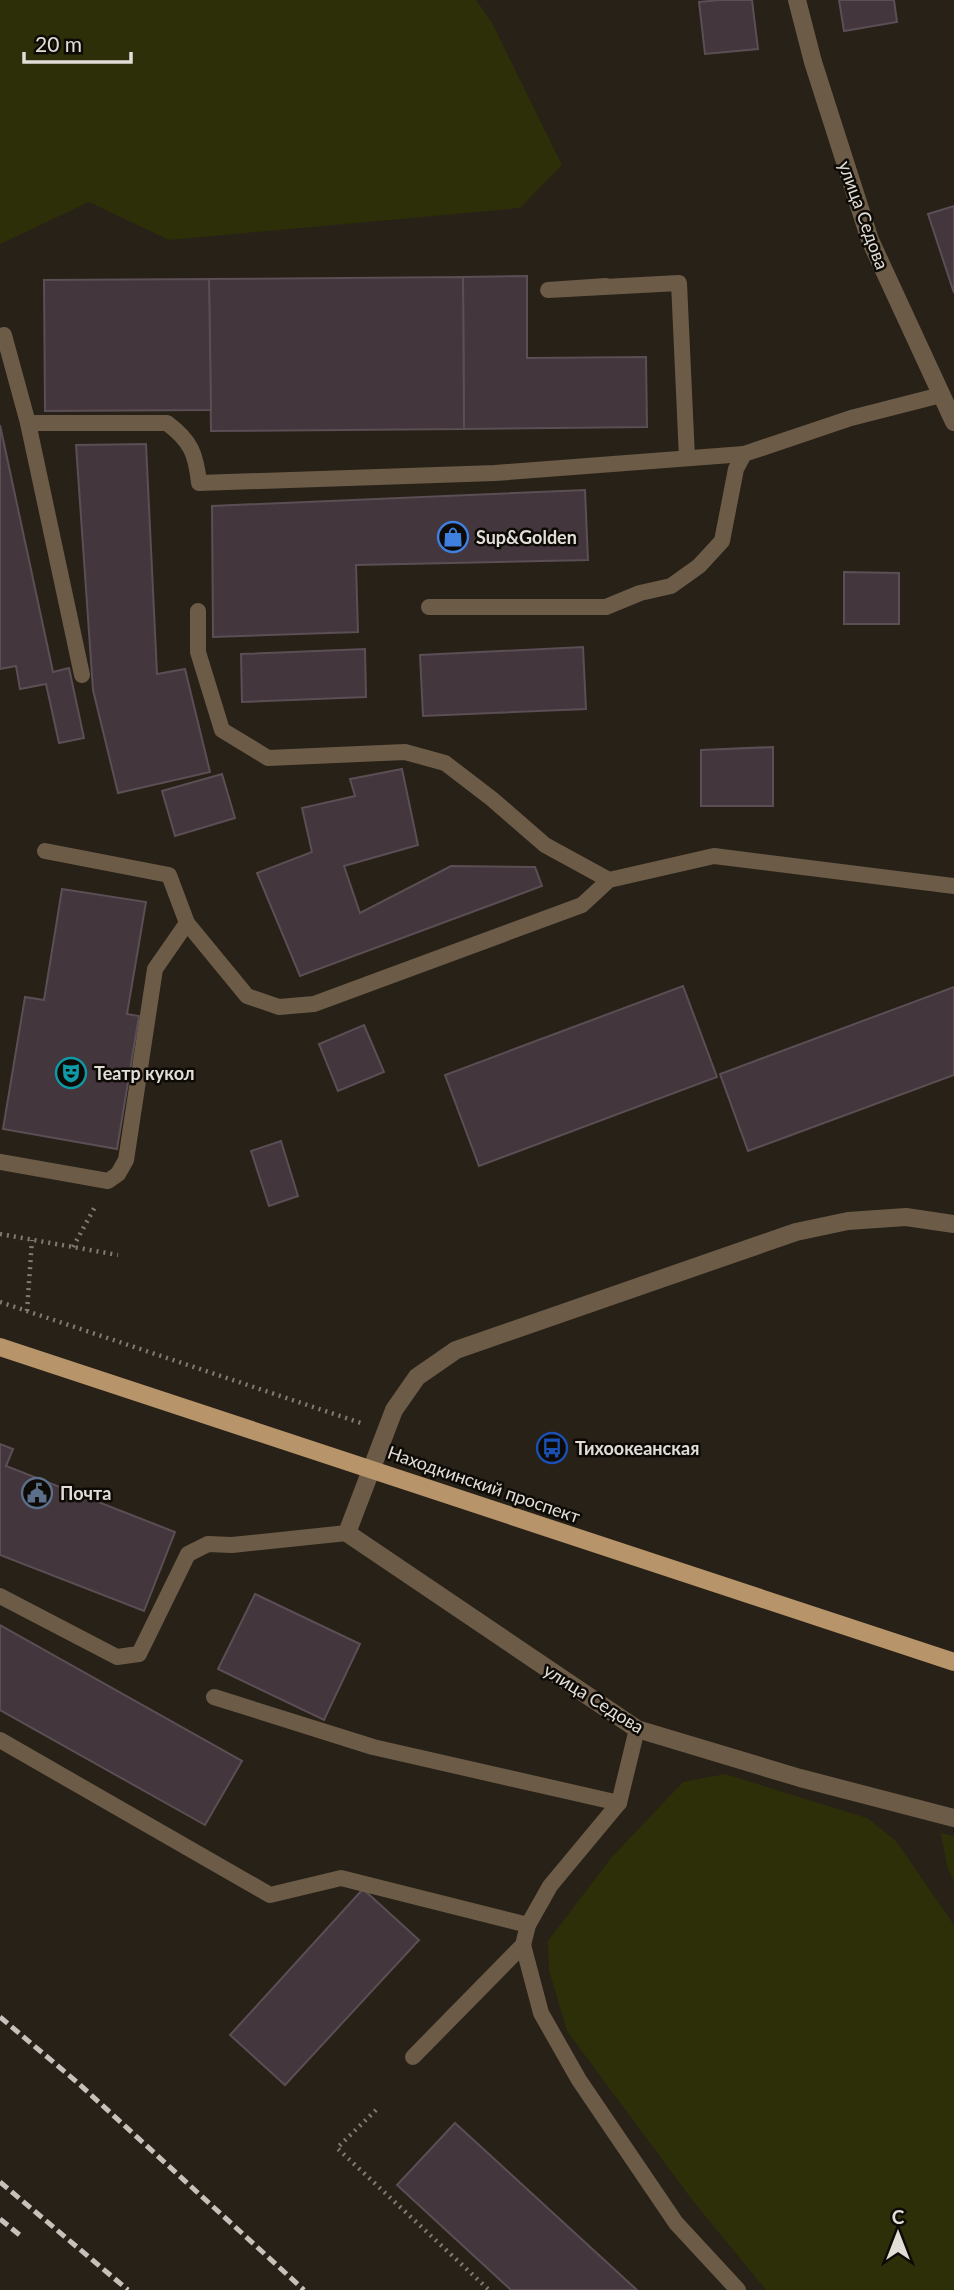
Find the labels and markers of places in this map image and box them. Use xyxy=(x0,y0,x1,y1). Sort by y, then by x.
shop icon: Sup&Golden xyxy=(436,520,470,554)
place label: Sup&Golden xyxy=(476,526,577,548)
theatre icon: Театр кукол xyxy=(54,1056,88,1090)
place label: Театр кукол xyxy=(94,1062,195,1084)
bus stop icon: Тихоокеанская xyxy=(535,1431,569,1465)
place label: Тихоокеанская xyxy=(575,1437,699,1459)
public building icon: Почта xyxy=(20,1476,54,1510)
place label: Почта xyxy=(60,1482,111,1504)

